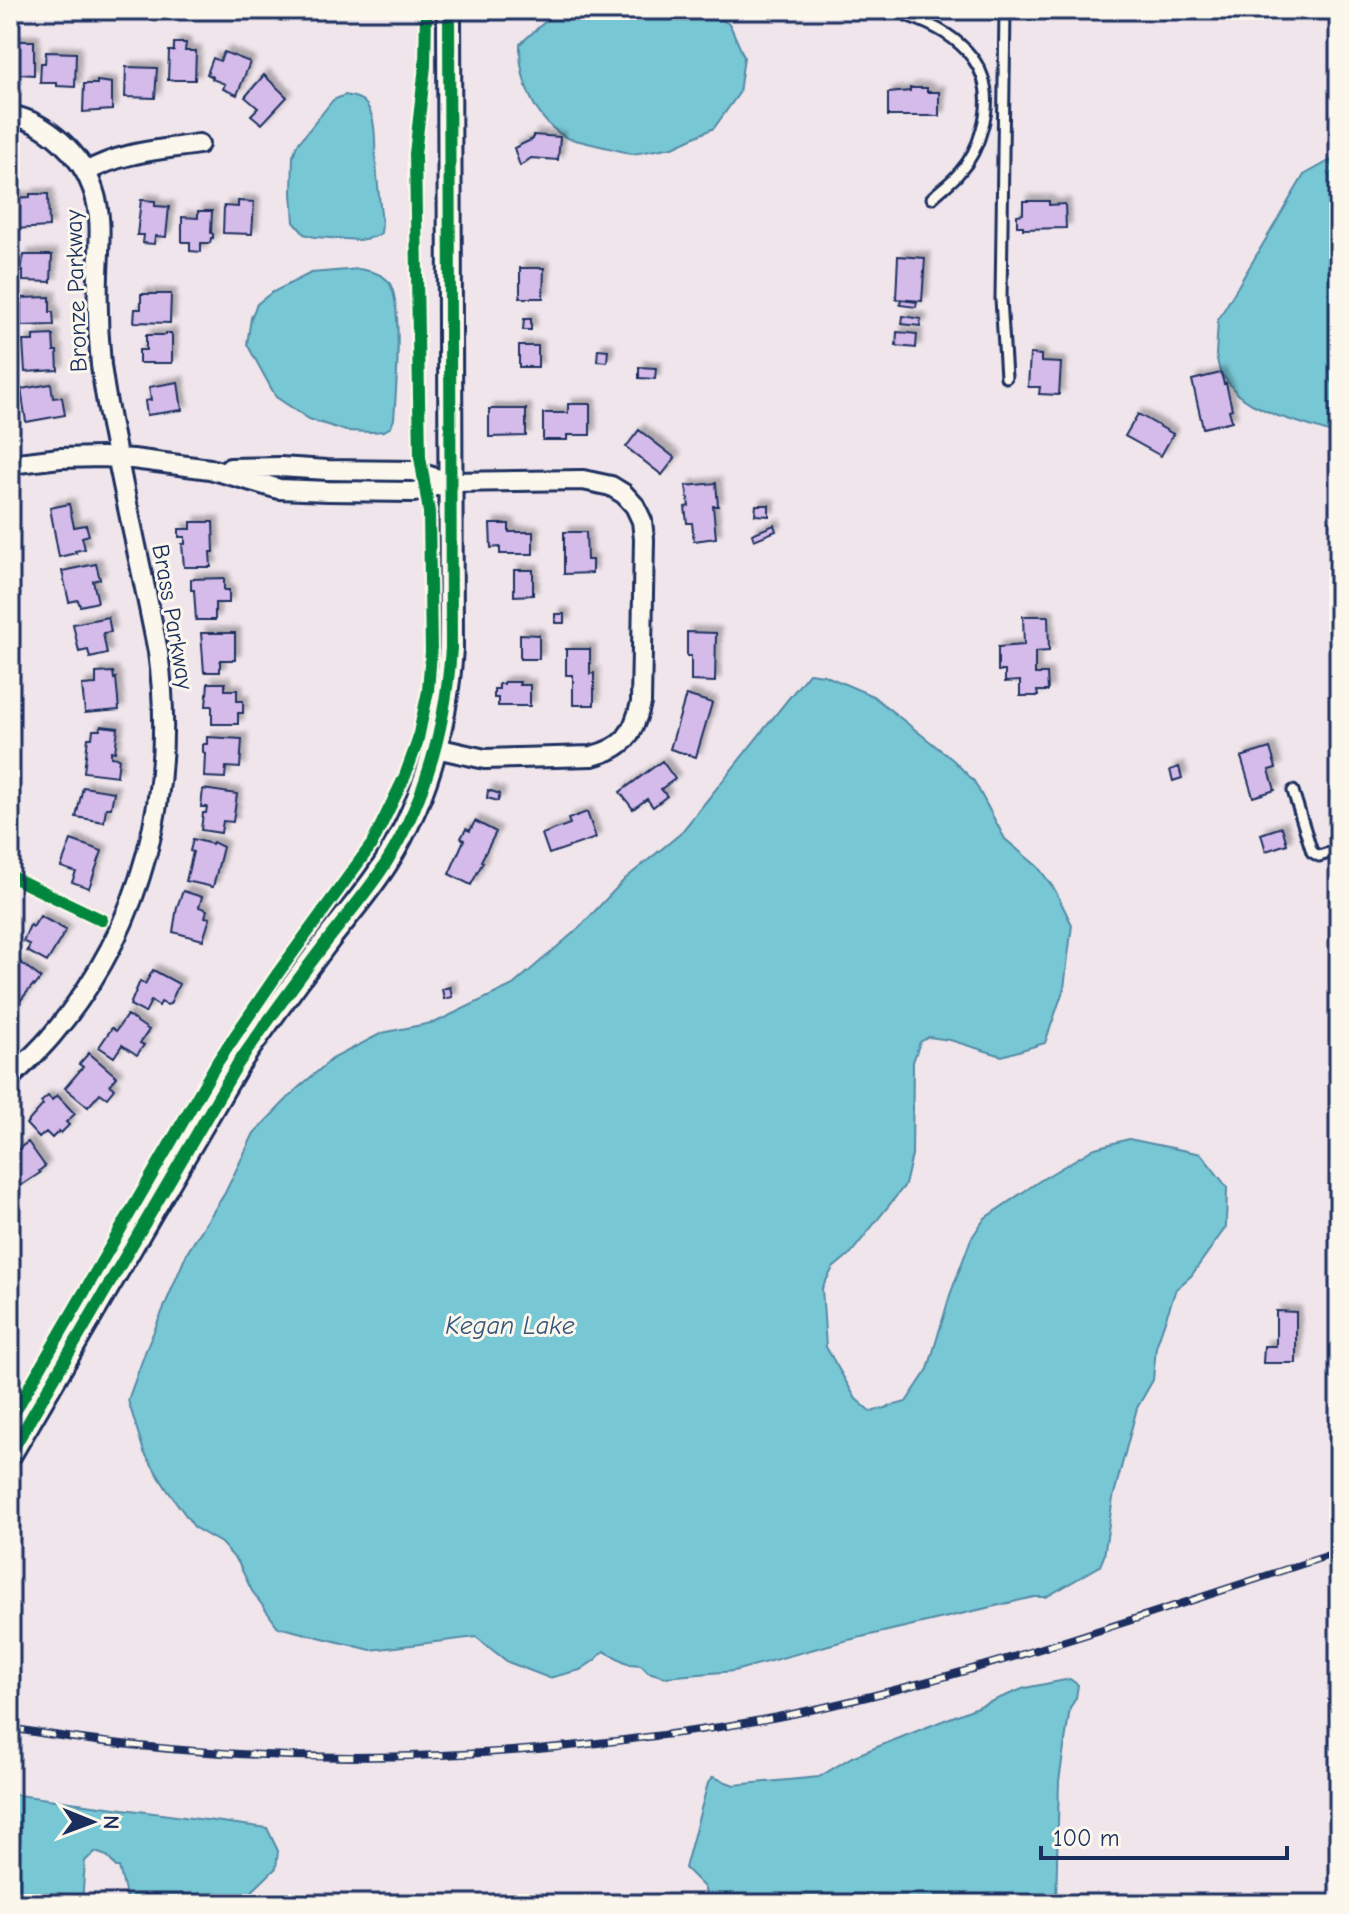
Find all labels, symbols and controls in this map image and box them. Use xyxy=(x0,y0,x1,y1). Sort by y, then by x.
street label: Bronze Parkway xyxy=(59,209,93,373)
street label: Brass Parkway xyxy=(146,542,200,692)
water label: Kegan Lake xyxy=(445,1311,575,1341)
north arrow xyxy=(52,1782,132,1862)
scale bar xyxy=(1041,1810,1287,1860)
text: N xyxy=(98,1815,124,1830)
text: 100 m xyxy=(1053,1824,1120,1852)

